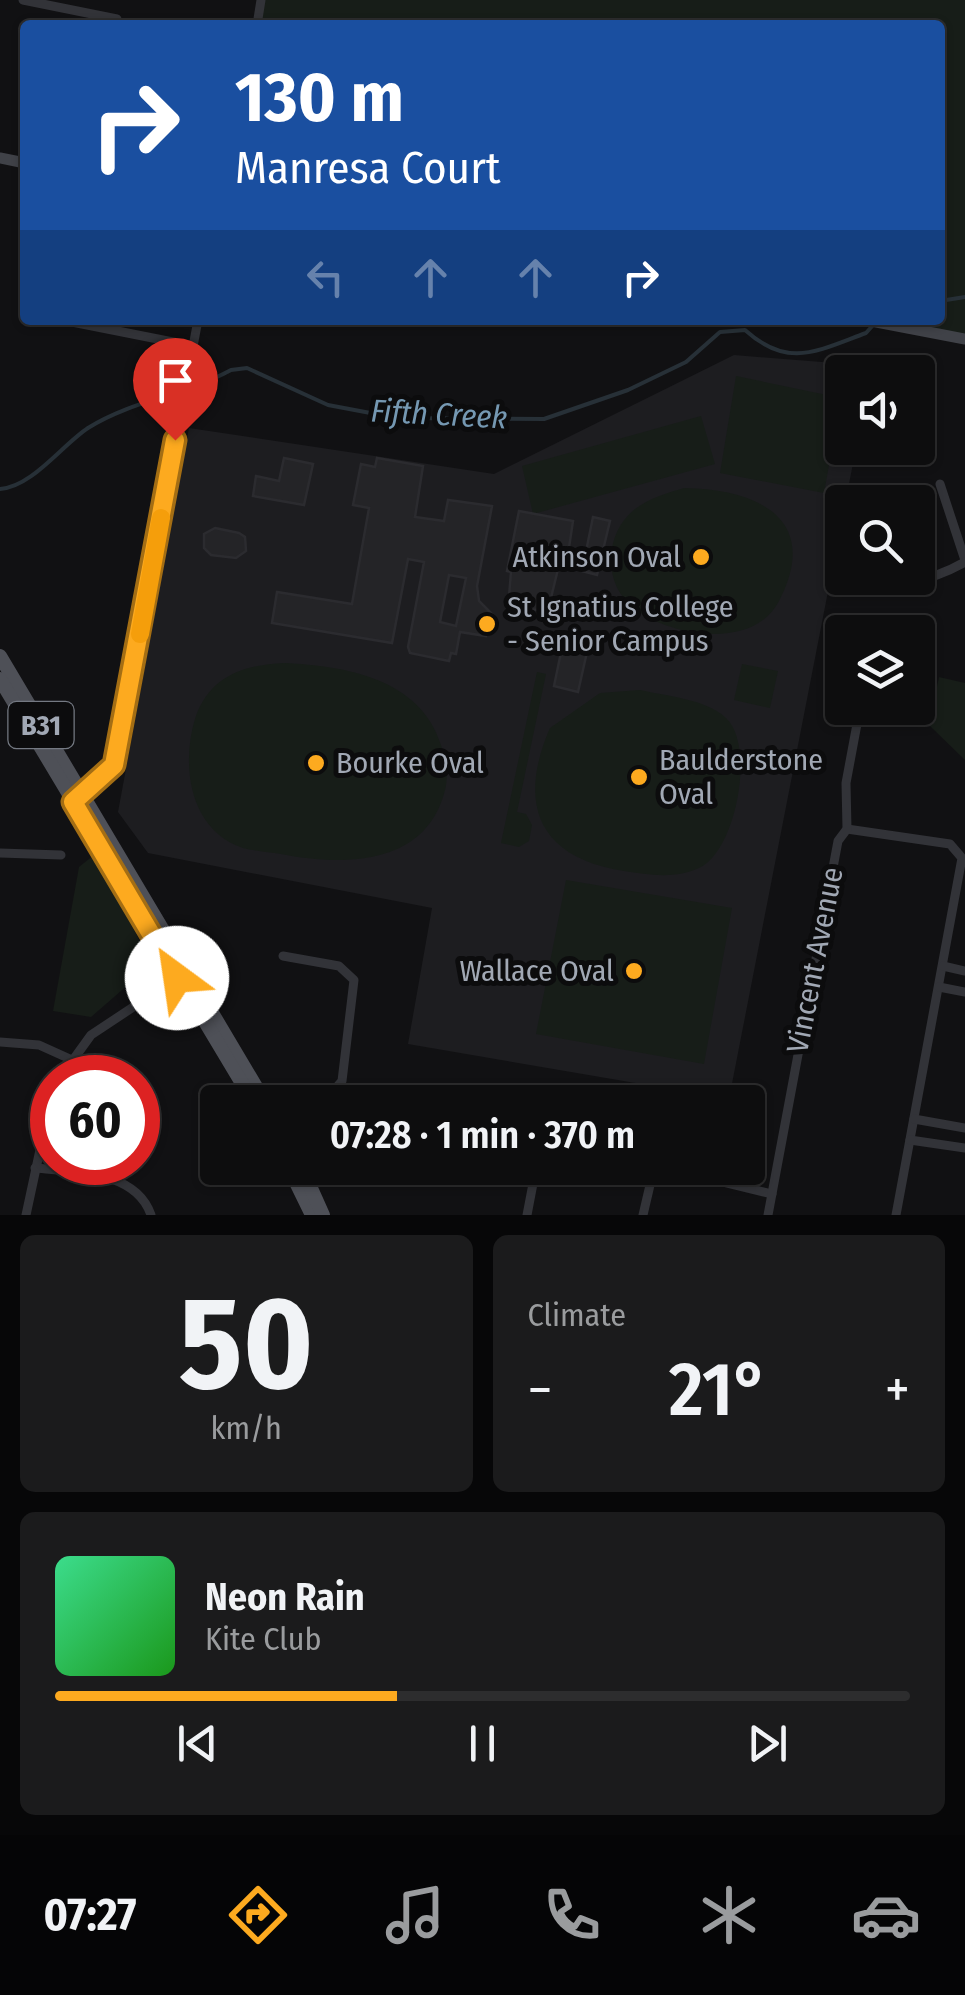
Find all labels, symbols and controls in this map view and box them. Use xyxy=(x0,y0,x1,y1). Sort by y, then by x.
text: 130 m xyxy=(235,56,404,140)
icon: right xyxy=(70,60,200,190)
text: Manresa Court xyxy=(235,141,501,195)
icon: left xyxy=(298,250,353,305)
icon: ahead xyxy=(403,250,458,305)
icon: ahead xyxy=(508,250,563,305)
icon: right xyxy=(613,250,668,305)
pin xyxy=(133,338,218,441)
icon: arrive xyxy=(148,353,203,408)
map controls xyxy=(825,355,935,725)
button: sound xyxy=(825,355,935,465)
water label: Fifth Creek xyxy=(370,391,508,437)
button: search xyxy=(825,485,935,595)
place label: Atkinson Oval xyxy=(513,539,681,575)
marker: Atkinson Oval xyxy=(690,546,712,568)
place label: St Ignatius College - Senior Campus xyxy=(507,589,734,659)
marker: St Ignatius College - Senior Campus xyxy=(476,613,498,635)
button: layers xyxy=(825,615,935,725)
road number: B31 xyxy=(8,702,74,748)
place label: Baulderstone Oval xyxy=(659,742,823,812)
place label: Bourke Oval xyxy=(336,745,484,781)
marker: Bourke Oval xyxy=(305,752,327,774)
marker: Baulderstone Oval xyxy=(628,766,650,788)
street label: Vincent Avenue xyxy=(779,864,851,1056)
position arrow xyxy=(125,926,229,1030)
place label: Wallace Oval xyxy=(459,953,614,989)
marker: Wallace Oval xyxy=(623,960,645,982)
speed limit sign: 60 xyxy=(30,1055,160,1185)
text: 07:28 · 1 min · 370 m xyxy=(330,1112,635,1158)
text: 50 xyxy=(179,1266,314,1422)
text: Climate xyxy=(528,1296,626,1334)
text: 21° xyxy=(669,1345,768,1435)
text: − xyxy=(528,1357,552,1423)
text: + xyxy=(885,1357,910,1423)
text: km/h xyxy=(211,1409,282,1447)
text: Neon Rain xyxy=(205,1574,365,1620)
text: Kite Club xyxy=(205,1620,321,1658)
icon: previous xyxy=(170,1716,225,1771)
icon: pause xyxy=(455,1716,510,1771)
icon: next xyxy=(740,1716,795,1771)
icon: directions xyxy=(223,1880,293,1950)
icon: music xyxy=(380,1880,450,1950)
icon: phone xyxy=(537,1880,607,1950)
icon: climate xyxy=(694,1880,764,1950)
icon: car xyxy=(851,1880,921,1950)
text: 07:27 xyxy=(43,1888,137,1942)

